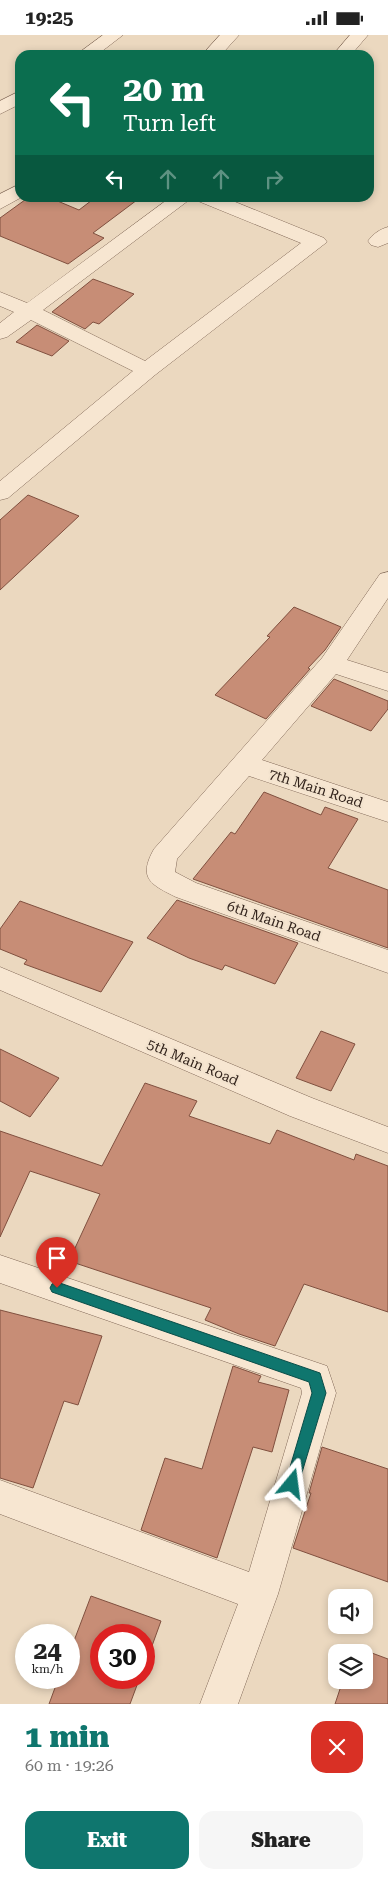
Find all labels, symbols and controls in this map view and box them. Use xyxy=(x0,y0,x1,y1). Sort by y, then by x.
text: 19:25 xyxy=(25,6,74,29)
text: 20 m xyxy=(123,69,205,110)
icon: left xyxy=(40,70,105,135)
text: Turn left xyxy=(123,111,216,136)
icon: left xyxy=(101,165,129,193)
icon: ahead xyxy=(154,165,182,193)
icon: ahead xyxy=(207,165,235,193)
icon: right xyxy=(260,165,288,193)
street label: 7th Main Road xyxy=(267,765,365,811)
street label: 6th Main Road xyxy=(225,898,323,945)
street label: 5th Main Road xyxy=(145,1036,241,1088)
pin xyxy=(36,1237,78,1288)
icon: arrive xyxy=(43,1244,71,1272)
position arrow xyxy=(265,1457,317,1509)
map controls xyxy=(328,1589,373,1689)
button: sound xyxy=(328,1589,373,1634)
speed limit sign: 30 xyxy=(90,1624,155,1689)
text: 24 xyxy=(33,1636,62,1665)
button: layers xyxy=(328,1644,373,1689)
text: km/h xyxy=(31,1662,64,1676)
text: 1 min xyxy=(25,1719,109,1754)
button: close xyxy=(311,1721,363,1773)
text: 60 m · 19:26 xyxy=(25,1756,114,1775)
button: Exit xyxy=(25,1811,189,1869)
button: Share xyxy=(199,1811,363,1869)

